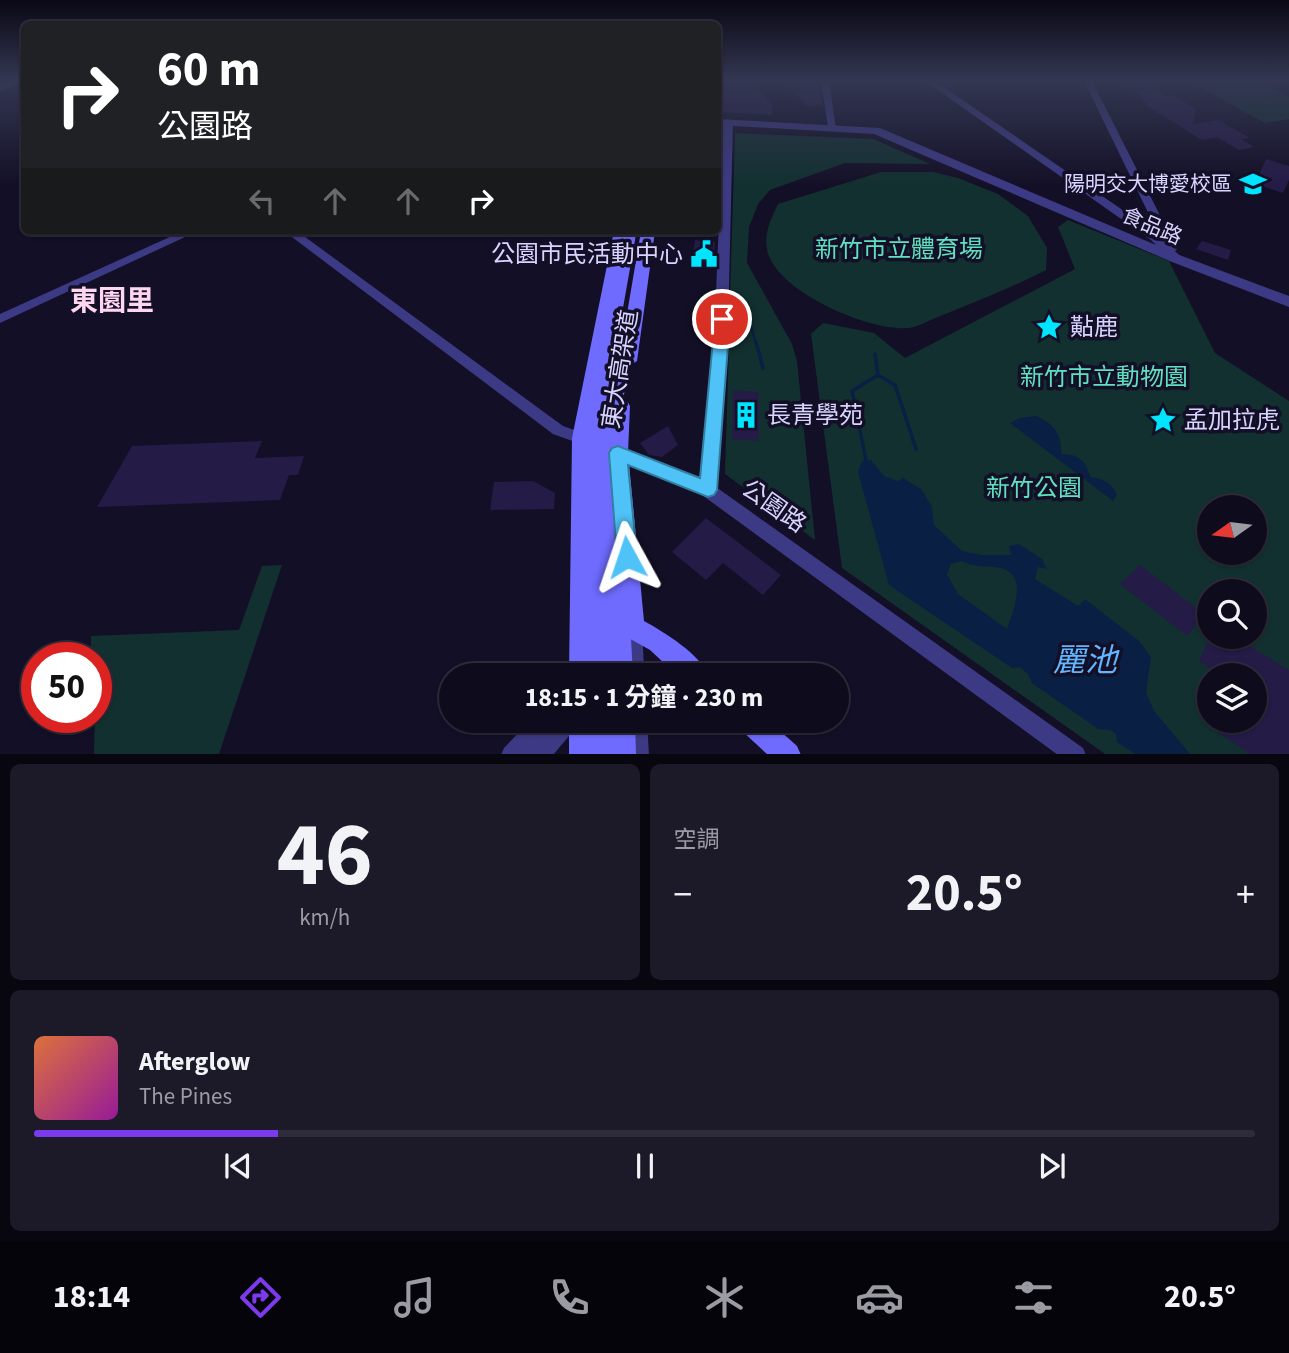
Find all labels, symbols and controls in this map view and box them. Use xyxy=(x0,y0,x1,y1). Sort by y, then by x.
text: 60 m xyxy=(157,35,261,105)
icon: right xyxy=(42,49,133,140)
text: 公園路 xyxy=(157,104,253,150)
place label: 陽明交大博愛校區 xyxy=(1064,169,1232,199)
school or university icon: 陽明交大博愛校區 xyxy=(1238,169,1268,199)
icon: left xyxy=(243,182,281,220)
icon: ahead xyxy=(316,182,354,220)
icon: ahead xyxy=(389,182,427,220)
icon: right xyxy=(462,182,500,220)
street label: 食品路 xyxy=(1117,200,1187,252)
park label: 新竹市立體育場 xyxy=(815,232,983,267)
place label: 公園市民活動中心 xyxy=(491,237,683,272)
public building icon: 公園市民活動中心 xyxy=(689,239,719,269)
district label: 東園里 xyxy=(70,281,154,321)
pin xyxy=(692,289,752,349)
icon: arrive xyxy=(703,300,741,338)
street label: 東大高架道 xyxy=(594,307,647,431)
place label: 黇鹿 xyxy=(1070,310,1118,345)
place icon: 黇鹿 xyxy=(1034,312,1064,342)
park label: 新竹市立動物園 xyxy=(1020,360,1188,395)
place label: 長青學苑 xyxy=(767,398,863,433)
building icon: 長青學苑 xyxy=(731,400,761,430)
place label: 孟加拉虎 xyxy=(1184,403,1280,438)
place icon: 孟加拉虎 xyxy=(1148,405,1178,435)
street label: 公園路 xyxy=(734,471,813,541)
park label: 新竹公園 xyxy=(986,471,1082,506)
north arrow xyxy=(1197,495,1267,565)
map controls xyxy=(1197,495,1267,733)
position arrow xyxy=(590,520,664,594)
button: search xyxy=(1197,579,1267,649)
water label: 麗池 xyxy=(1053,638,1120,684)
speed limit sign: 50 xyxy=(21,642,112,733)
button: layers xyxy=(1197,663,1267,733)
text: 18:15 · 1 分鐘 · 230 m xyxy=(525,679,763,716)
text: 46 xyxy=(277,791,373,920)
text: 空調 xyxy=(674,823,720,856)
text: 20.5° xyxy=(906,857,1023,931)
text: − xyxy=(674,868,692,922)
text: + xyxy=(1236,868,1255,922)
text: km/h xyxy=(299,901,350,934)
text: Afterglow xyxy=(139,1043,250,1080)
text: The Pines xyxy=(139,1080,232,1113)
icon: previous xyxy=(219,1147,257,1185)
icon: pause xyxy=(626,1147,664,1185)
icon: next xyxy=(1033,1147,1071,1185)
icon: directions xyxy=(236,1273,285,1322)
icon: music xyxy=(390,1273,439,1322)
icon: phone xyxy=(545,1273,594,1322)
icon: climate xyxy=(700,1273,749,1322)
icon: car xyxy=(855,1273,904,1322)
icon: filters xyxy=(1009,1273,1058,1322)
text: 18:14 xyxy=(53,1274,130,1320)
text: 20.5° xyxy=(1164,1274,1236,1320)

